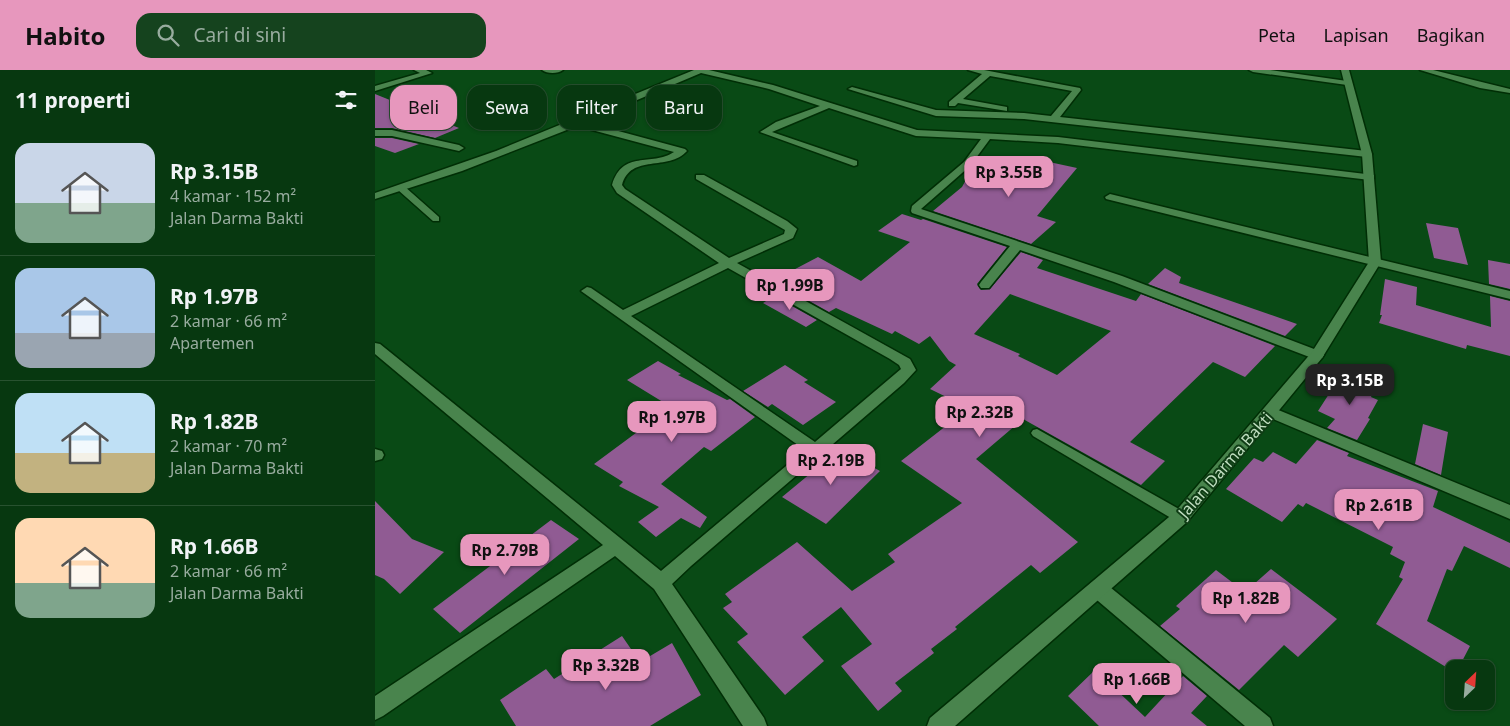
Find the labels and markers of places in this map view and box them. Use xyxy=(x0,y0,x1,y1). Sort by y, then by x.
pin: Rp 3.55B xyxy=(957,156,1061,198)
pin: Rp 1.99B xyxy=(738,268,842,311)
pin: Rp 3.15B xyxy=(1298,364,1402,406)
pin: Rp 2.32B xyxy=(928,396,1032,438)
pin: Rp 1.97B xyxy=(620,400,724,443)
pin: Rp 2.19B xyxy=(779,444,883,486)
pin: Rp 2.61B xyxy=(1327,488,1431,531)
pin: Rp 2.79B xyxy=(453,534,557,576)
pin: Rp 1.82B xyxy=(1194,582,1298,624)
pin: Rp 3.32B xyxy=(554,648,658,691)
pin: Rp 1.66B xyxy=(1085,662,1189,705)

